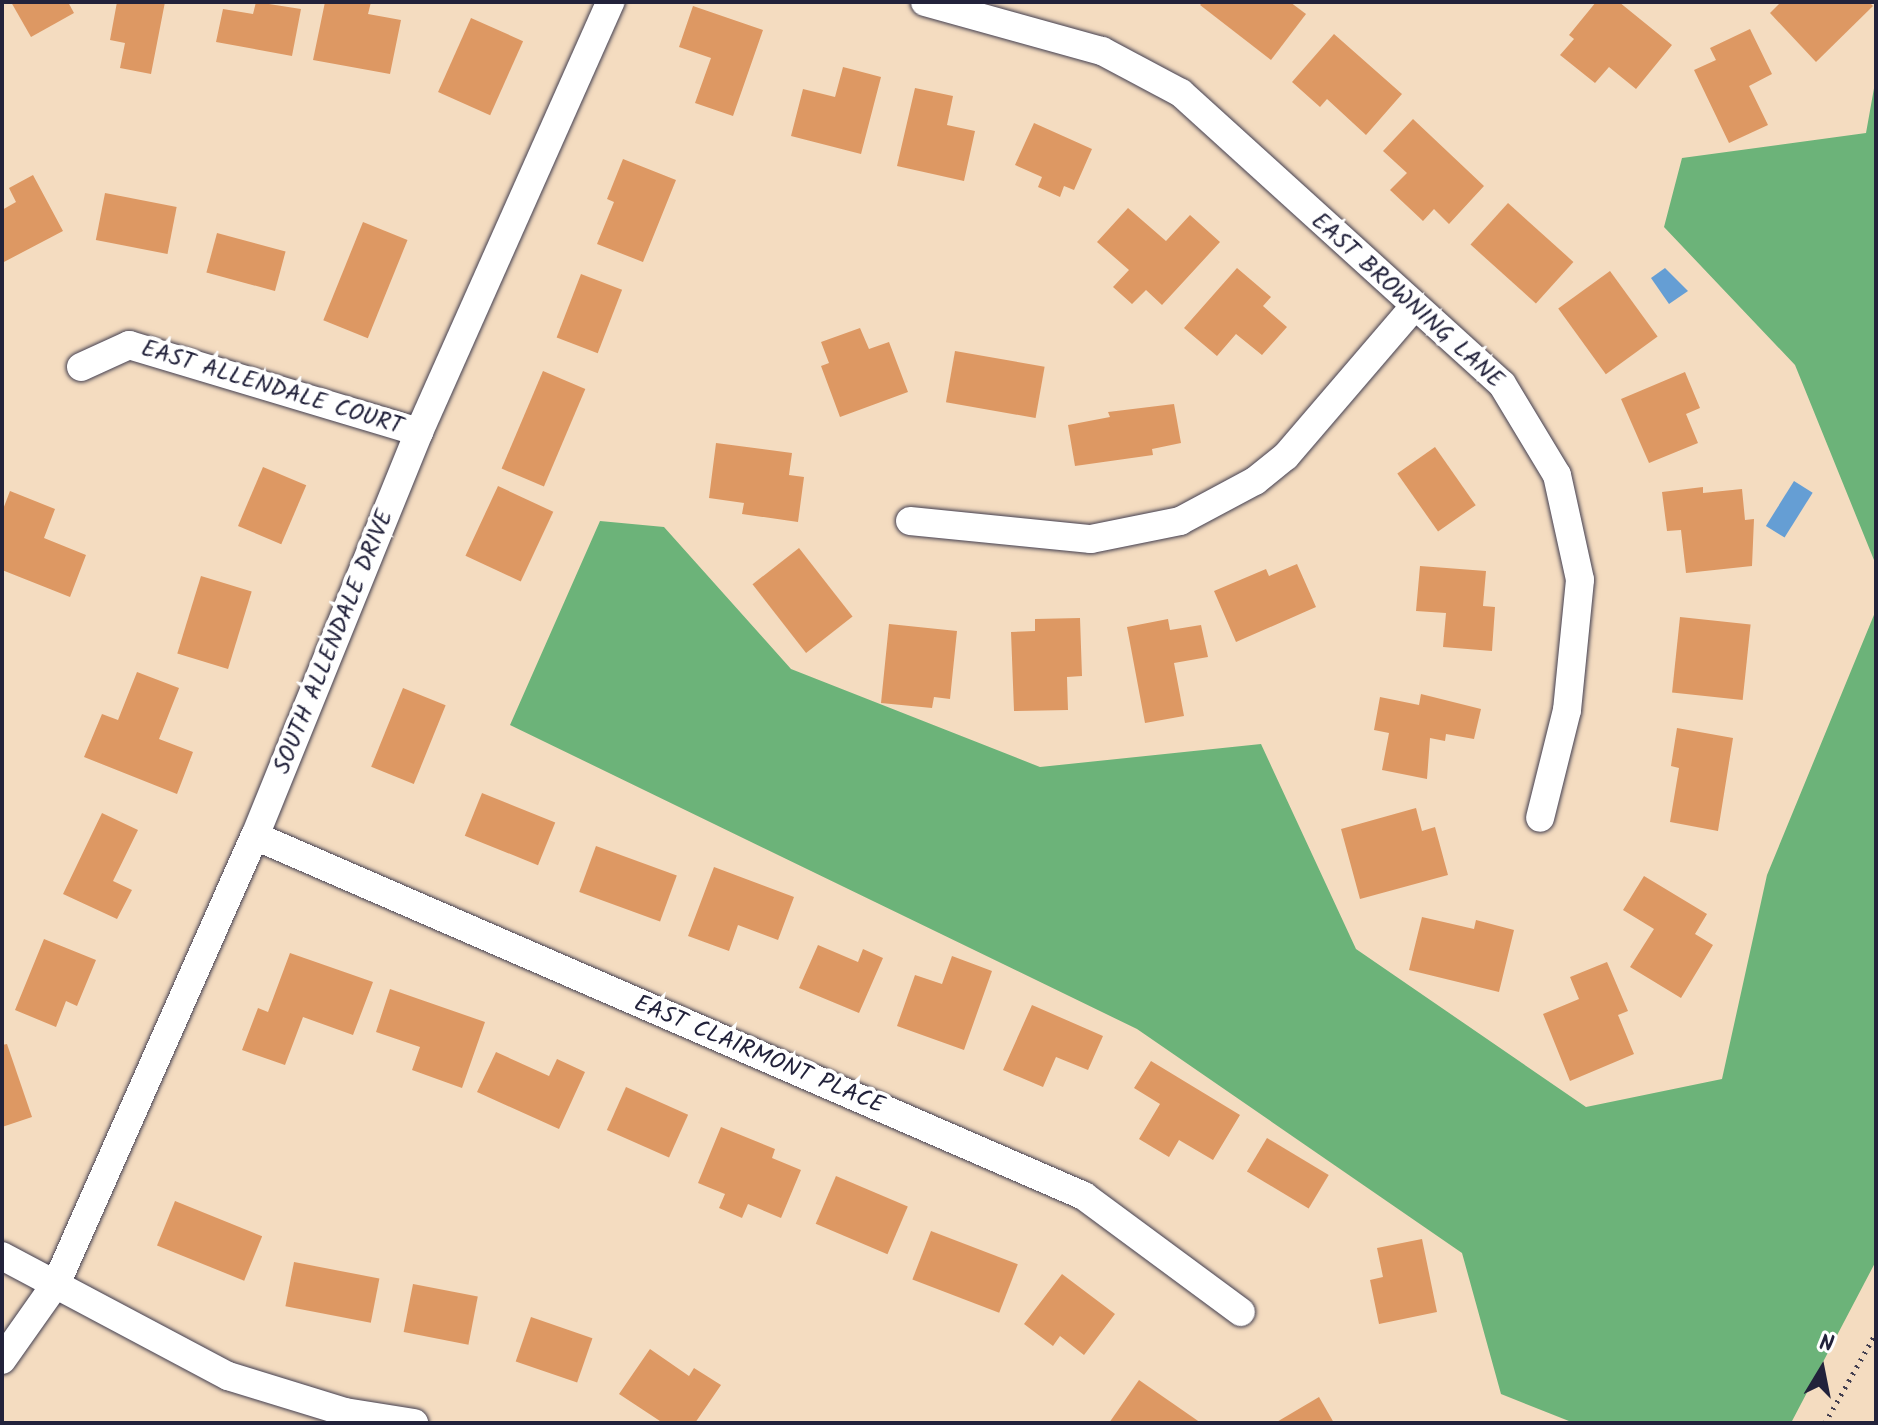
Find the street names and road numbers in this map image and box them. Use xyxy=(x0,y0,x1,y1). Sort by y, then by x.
street label: EAST BROWNING LANE xyxy=(1305,207,1509,395)
street label: EAST ALLENDALE COURT xyxy=(138,334,406,442)
street label: SOUTH ALLENDALE DRIVE xyxy=(268,506,400,778)
street label: EAST CLAIRMONT PLACE xyxy=(630,989,888,1121)

